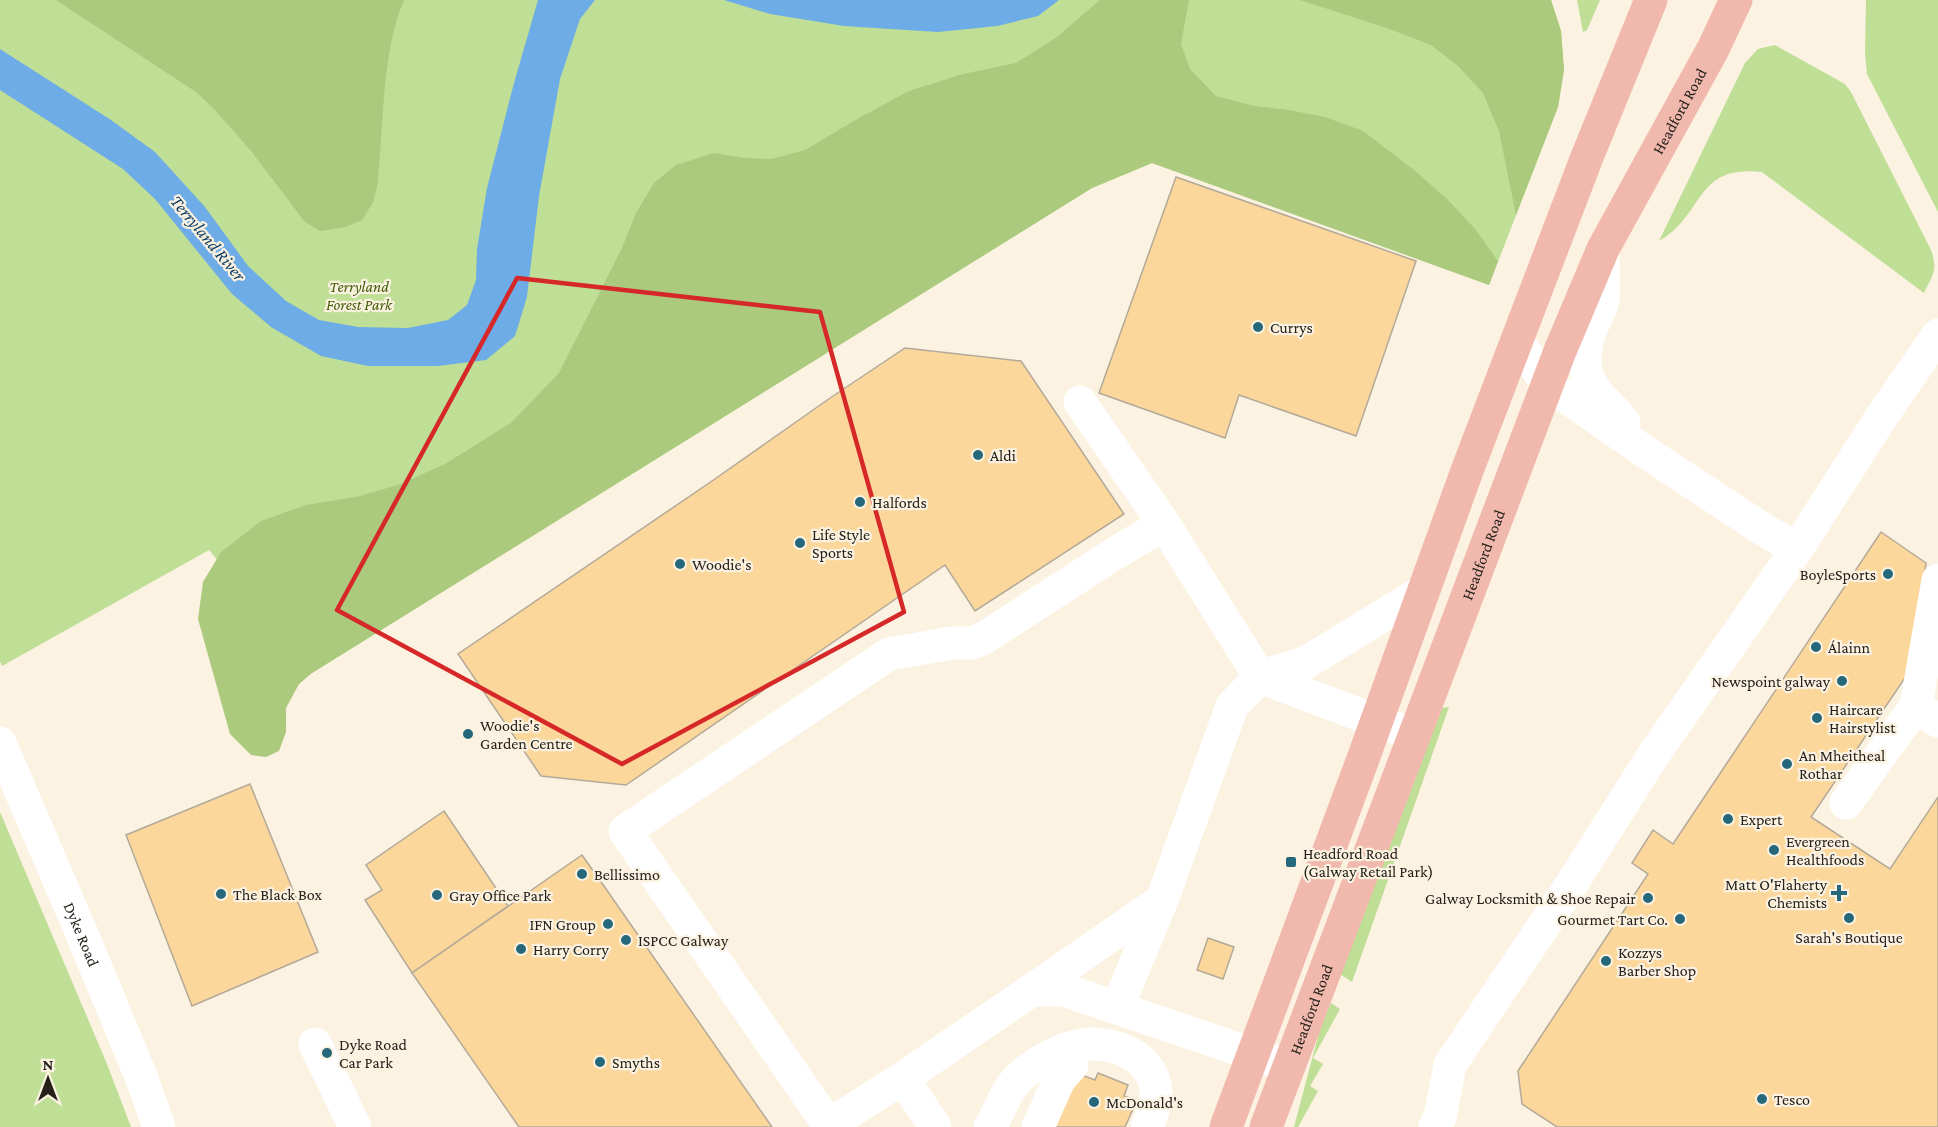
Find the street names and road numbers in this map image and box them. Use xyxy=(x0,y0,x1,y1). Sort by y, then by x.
street label: Headford Road xyxy=(1649,65,1710,157)
street label: Headford Road xyxy=(1458,507,1508,602)
street label: Dyke Road xyxy=(60,900,103,970)
street label: Headford Road xyxy=(1286,961,1336,1057)

